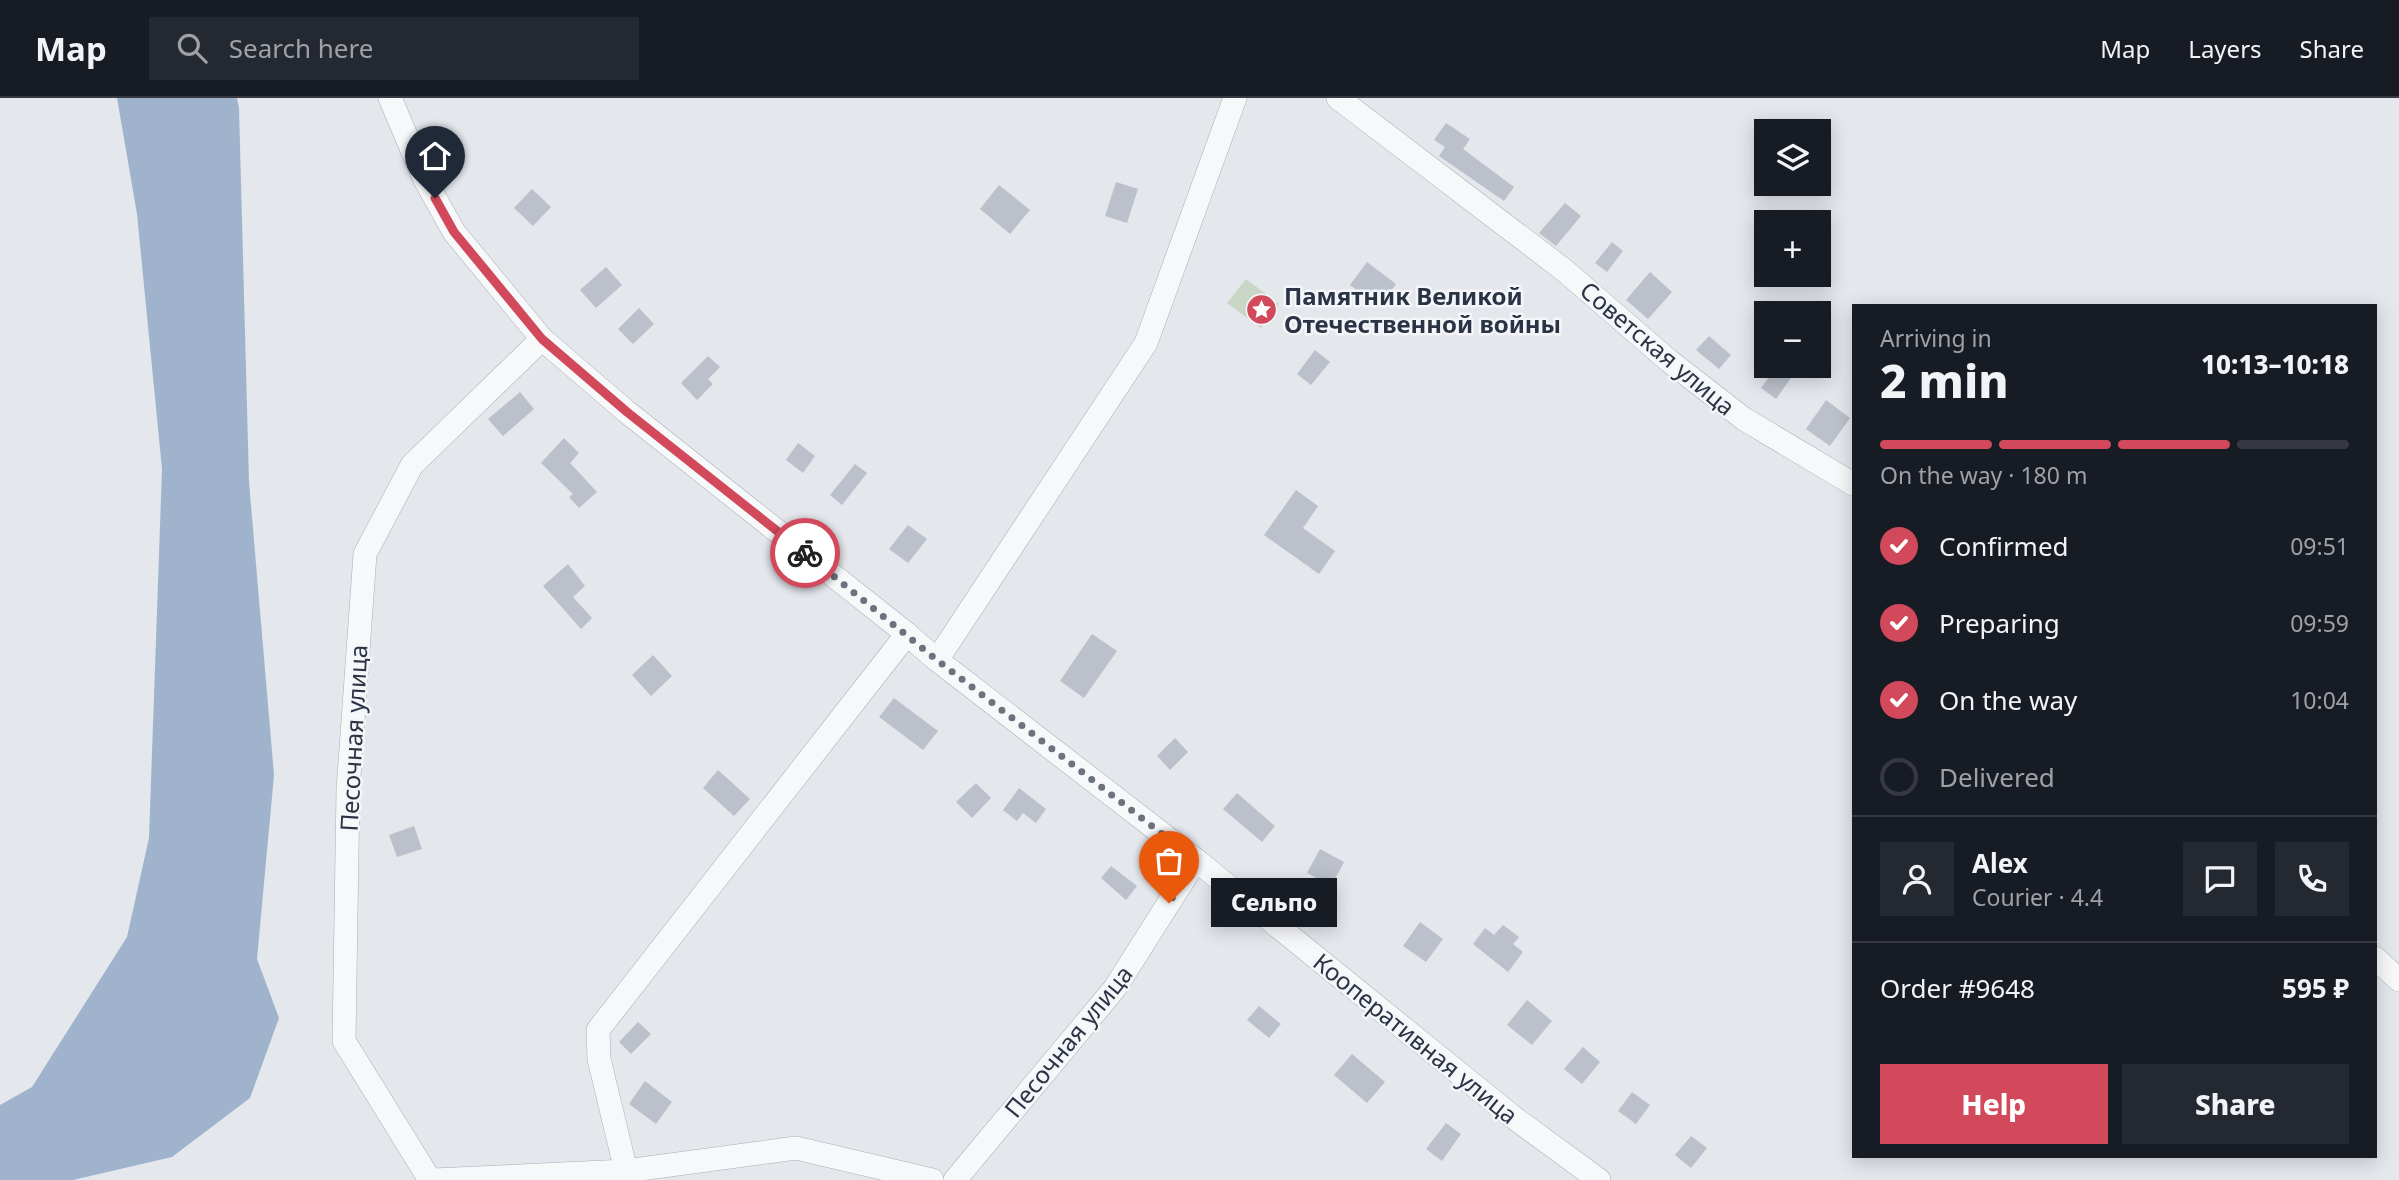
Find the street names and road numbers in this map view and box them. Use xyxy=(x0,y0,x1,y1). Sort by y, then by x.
street label: Советская улица xyxy=(1574,273,1742,423)
street label: Песочная улица xyxy=(332,644,374,832)
street label: Кооперативная улица xyxy=(1307,945,1525,1131)
street label: Песочная улица xyxy=(996,958,1140,1124)

